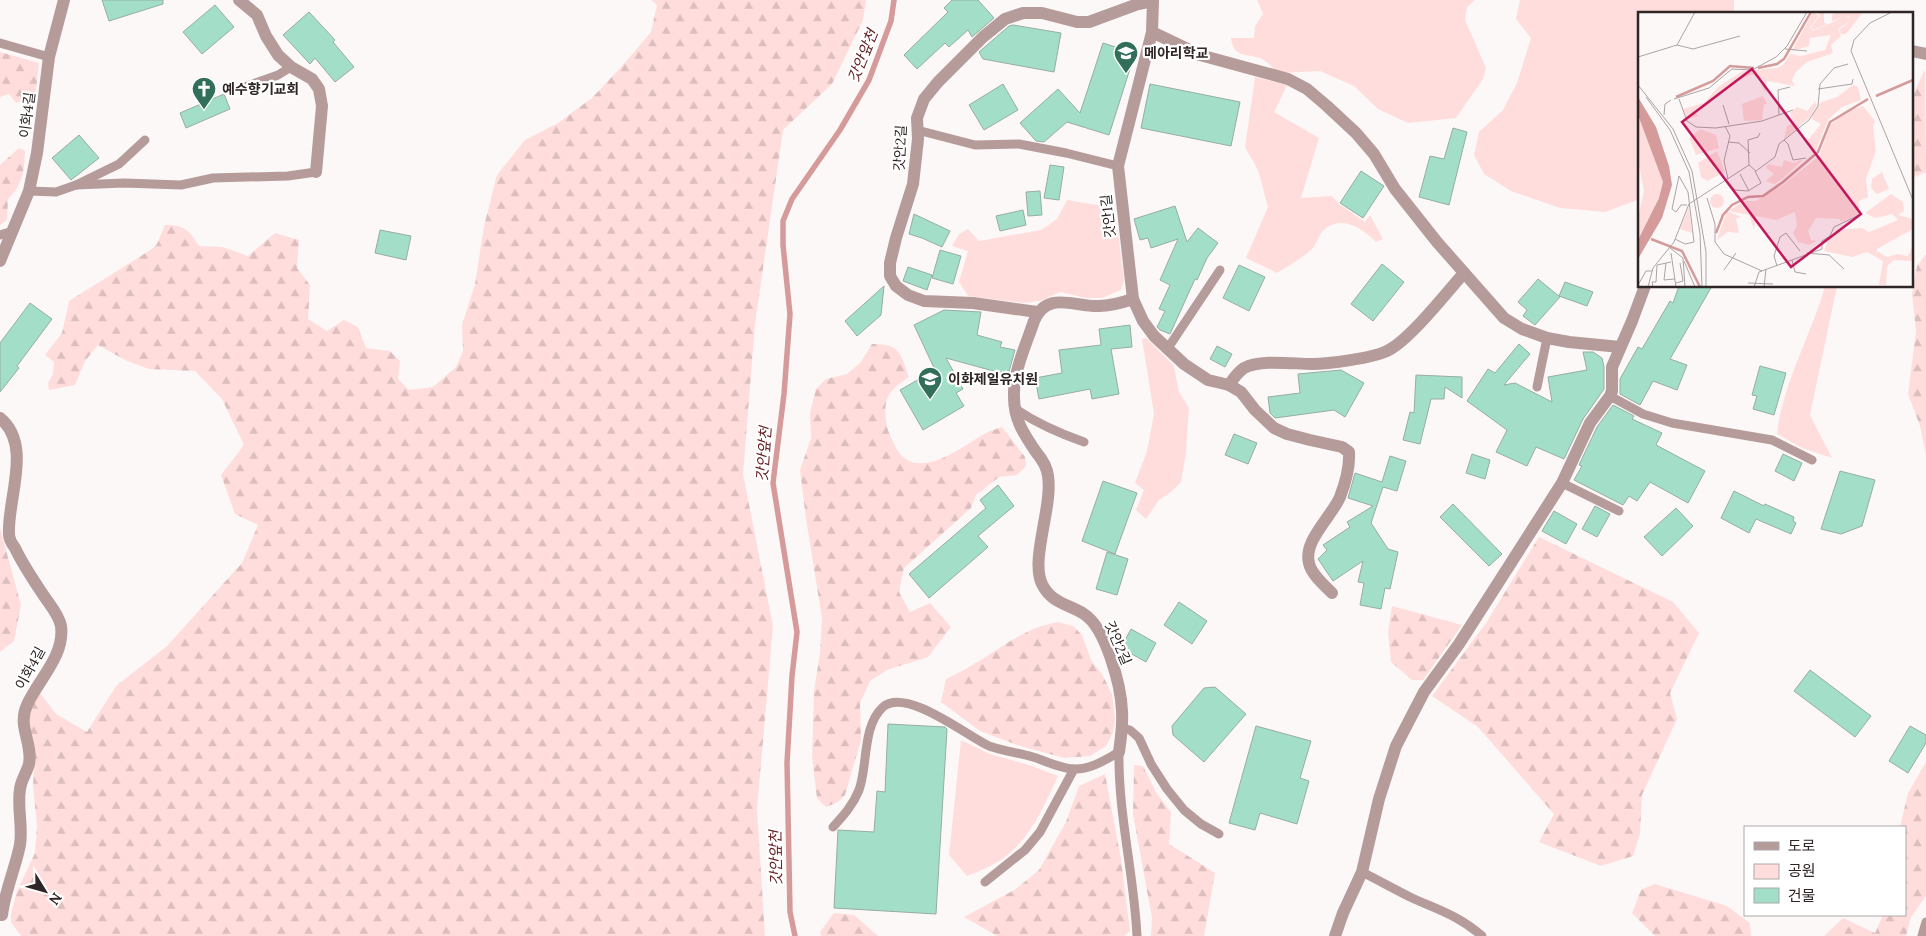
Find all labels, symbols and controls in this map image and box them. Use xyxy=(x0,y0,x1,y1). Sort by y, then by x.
inset map xyxy=(1638,12,1914,288)
water label: 갓안앞천 xyxy=(843,25,883,85)
school or university icon: 메아리학교 xyxy=(1113,40,1139,74)
place label: 메아리학교 xyxy=(1144,44,1209,62)
church icon: 예수향기교회 xyxy=(191,76,217,110)
place label: 예수향기교회 xyxy=(222,80,299,98)
street label: 이화4길 xyxy=(15,91,39,139)
street label: 갓안2길 xyxy=(890,124,910,172)
street label: 갓안1길 xyxy=(1097,193,1119,239)
school or university icon: 이화제일유치원 xyxy=(917,366,943,400)
place label: 이화제일유치원 xyxy=(948,370,1038,388)
water label: 갓안앞천 xyxy=(752,424,775,482)
street label: 갓안2길 xyxy=(1101,618,1135,668)
street label: 이화4길 xyxy=(11,643,49,693)
legend xyxy=(1744,826,1906,916)
water label: 갓안앞천 xyxy=(765,828,785,886)
text: 도로 xyxy=(1788,836,1816,855)
text: 공원 xyxy=(1788,861,1816,880)
north arrow xyxy=(20,866,70,916)
text: 건물 xyxy=(1788,886,1816,905)
text: N xyxy=(45,889,66,909)

